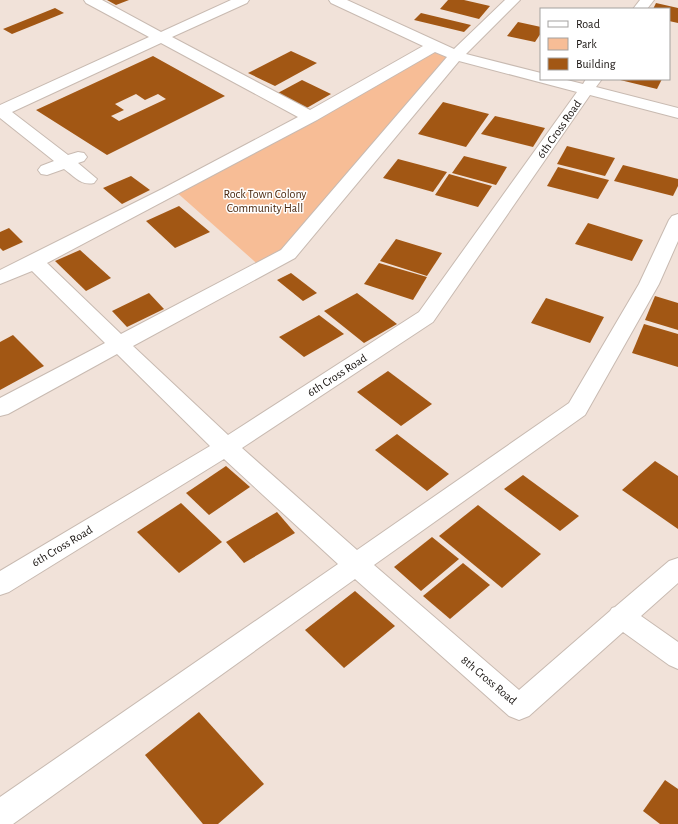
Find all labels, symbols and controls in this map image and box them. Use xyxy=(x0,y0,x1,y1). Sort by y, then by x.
legend xyxy=(540,8,670,80)
text: Road xyxy=(576,18,600,30)
text: Park xyxy=(576,38,597,50)
text: Building xyxy=(576,58,616,70)
street label: 6th Cross Road xyxy=(535,98,583,160)
park label: Rock Town Colony Community Hall xyxy=(224,188,306,215)
street label: 6th Cross Road xyxy=(305,351,369,399)
street label: 6th Cross Road xyxy=(30,523,94,569)
street label: 8th Cross Road xyxy=(459,653,519,707)

